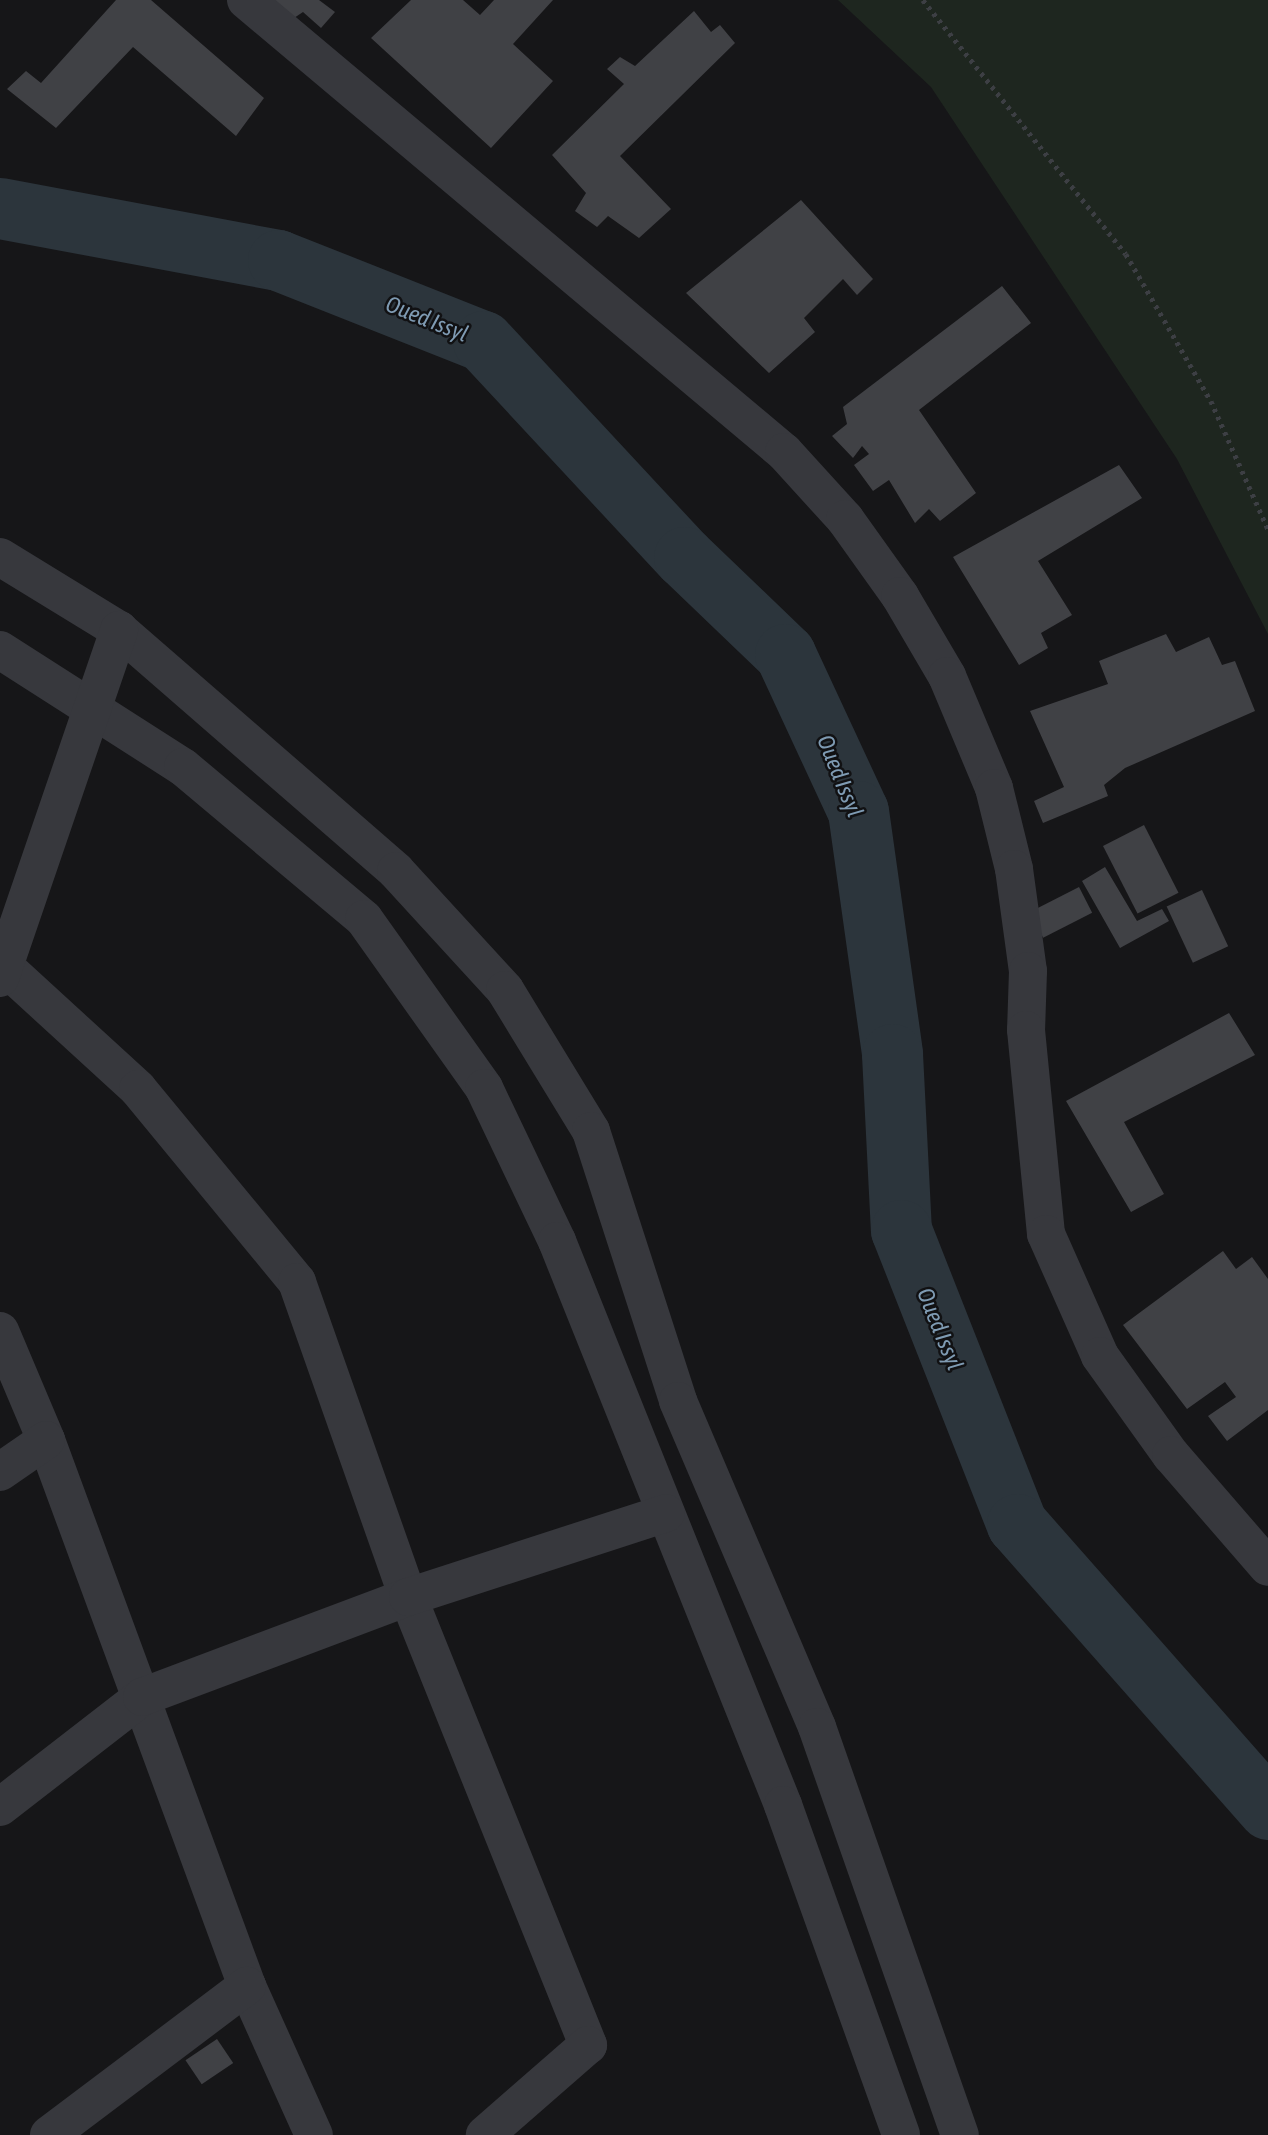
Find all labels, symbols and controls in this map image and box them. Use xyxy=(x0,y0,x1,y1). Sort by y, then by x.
water label: Oued Issyl xyxy=(382,290,472,348)
water label: Oued Issyl xyxy=(811,731,869,821)
water label: Oued Issyl xyxy=(911,1284,969,1374)

